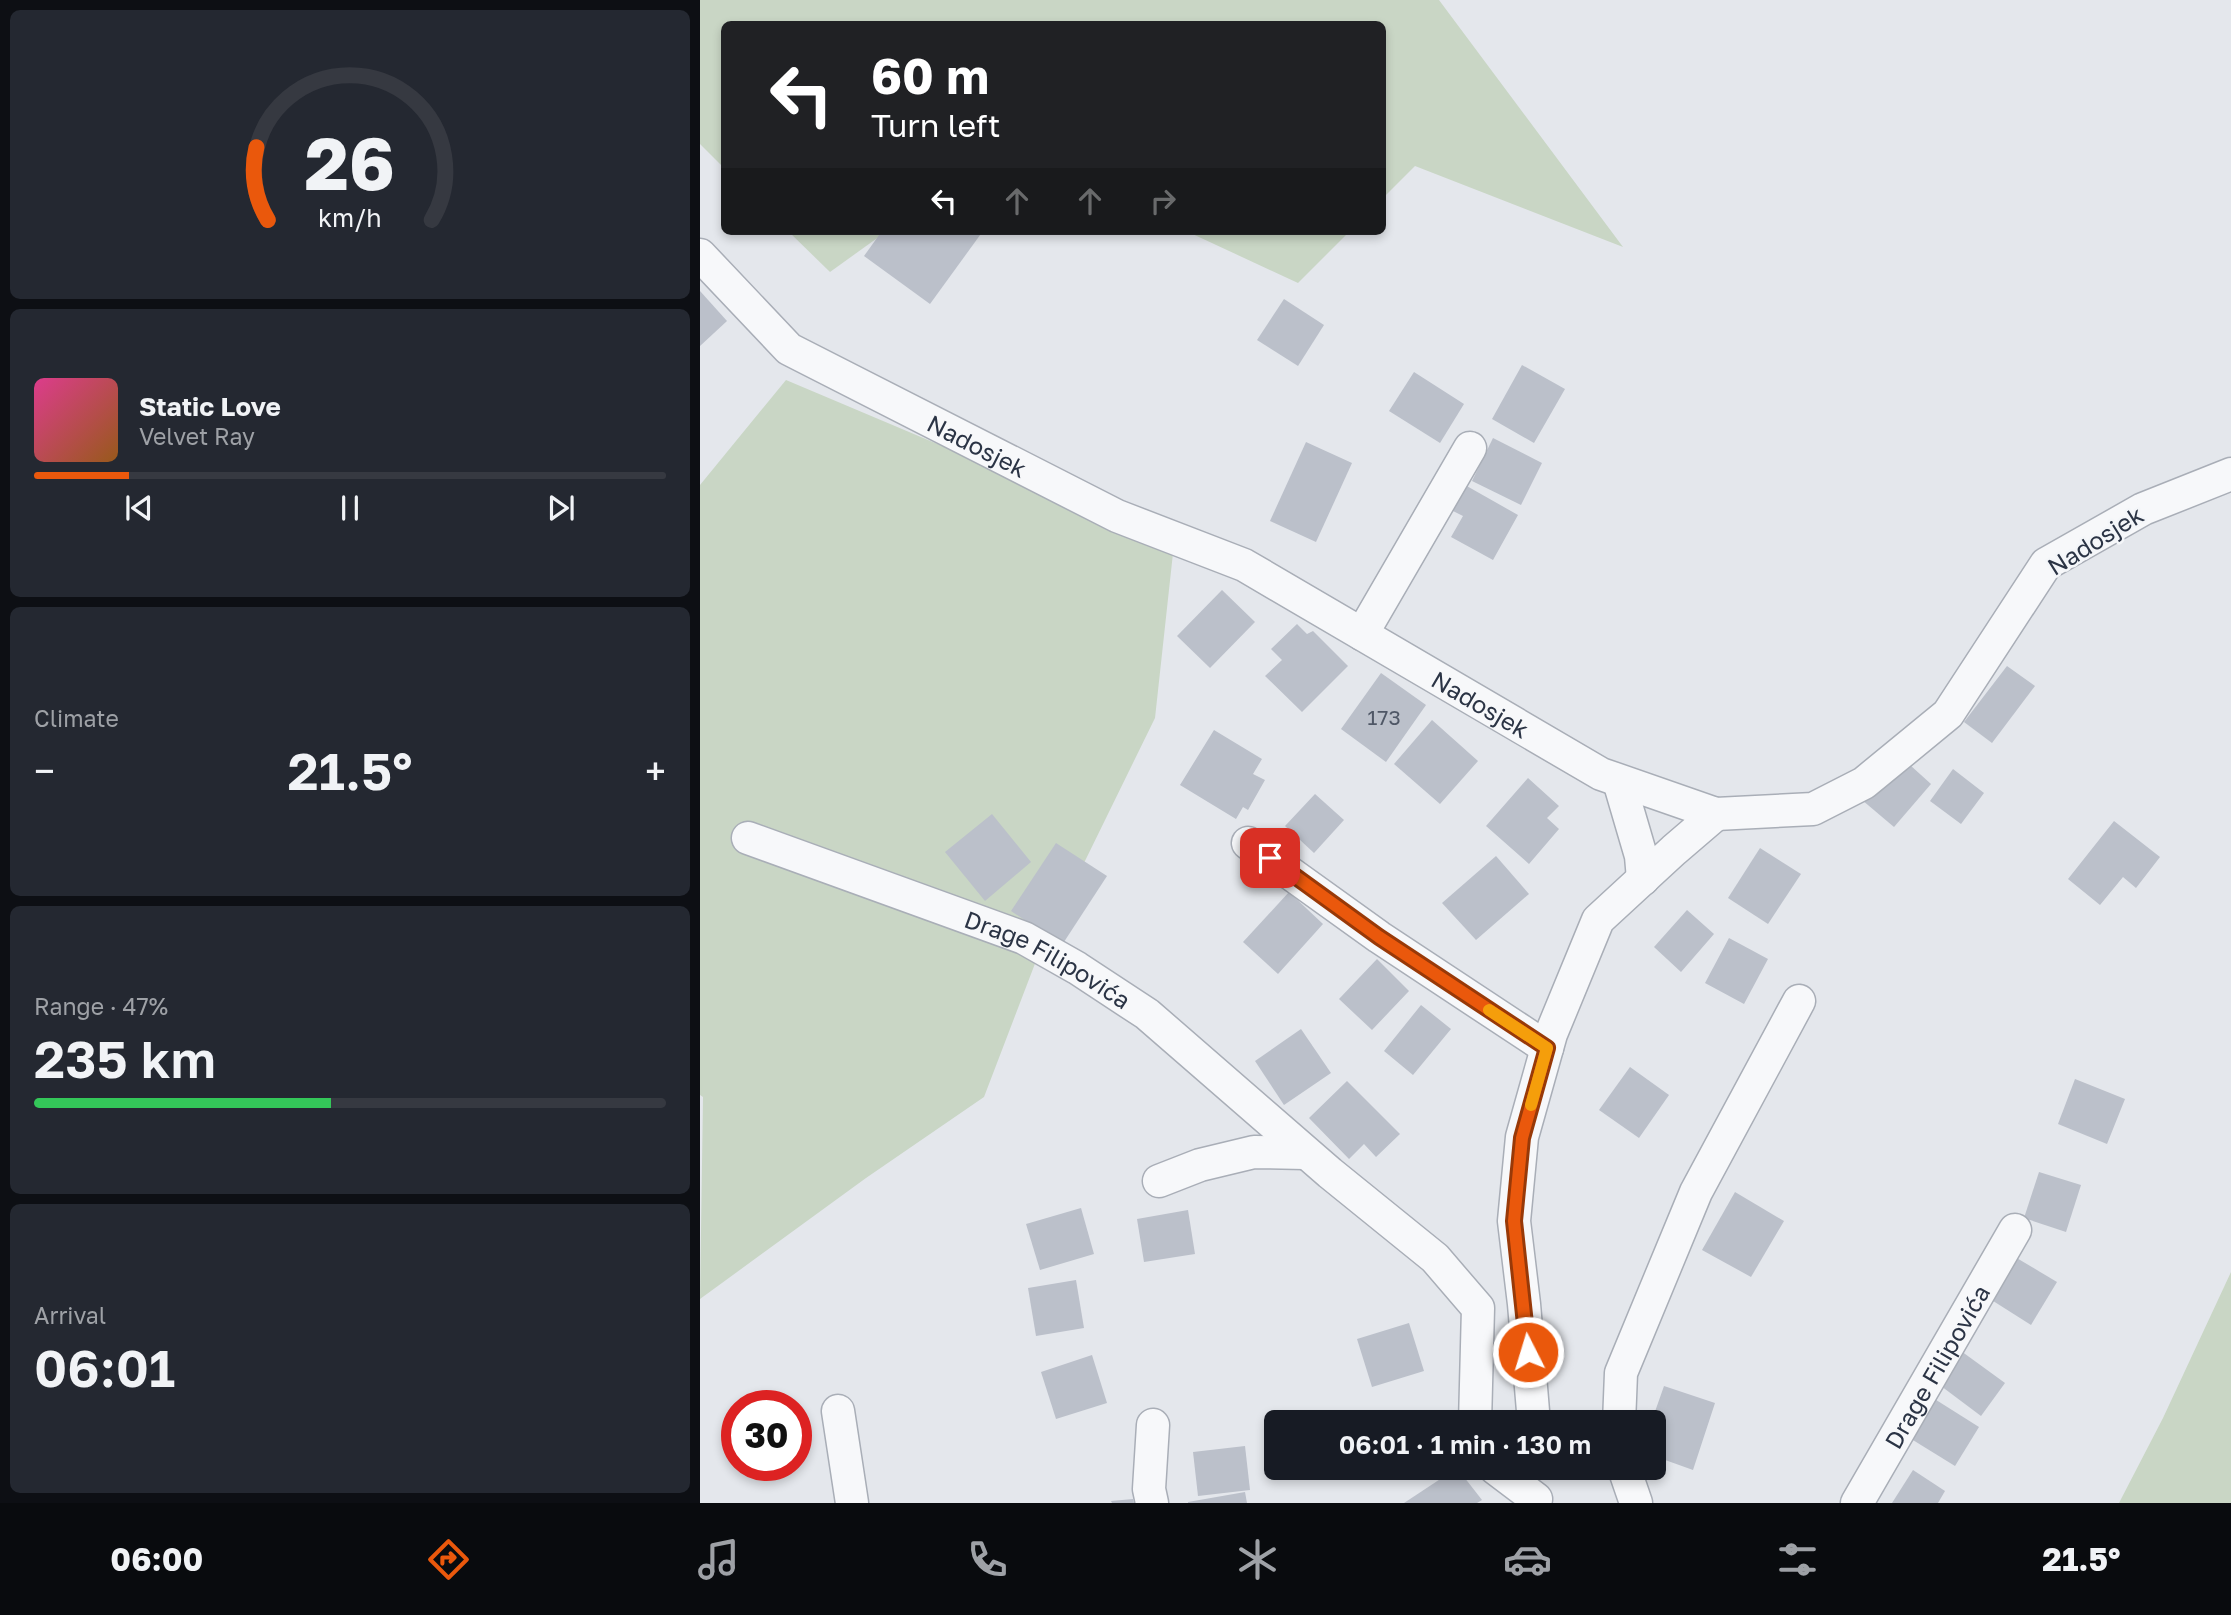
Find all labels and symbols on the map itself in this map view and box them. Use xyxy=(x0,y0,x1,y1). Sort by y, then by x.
street label: Nadosjek xyxy=(923,408,1032,482)
street label: Nadosjek xyxy=(2042,499,2148,581)
street label: Nadosjek xyxy=(1427,664,1535,743)
house number: 173 xyxy=(1367,704,1401,730)
pin xyxy=(1240,828,1300,888)
street label: Drage Filipovića xyxy=(961,903,1137,1014)
street label: Drage Filipovića xyxy=(1877,1279,1995,1453)
position arrow xyxy=(1491,1315,1565,1389)
speed limit sign: 30 xyxy=(721,1390,812,1481)

